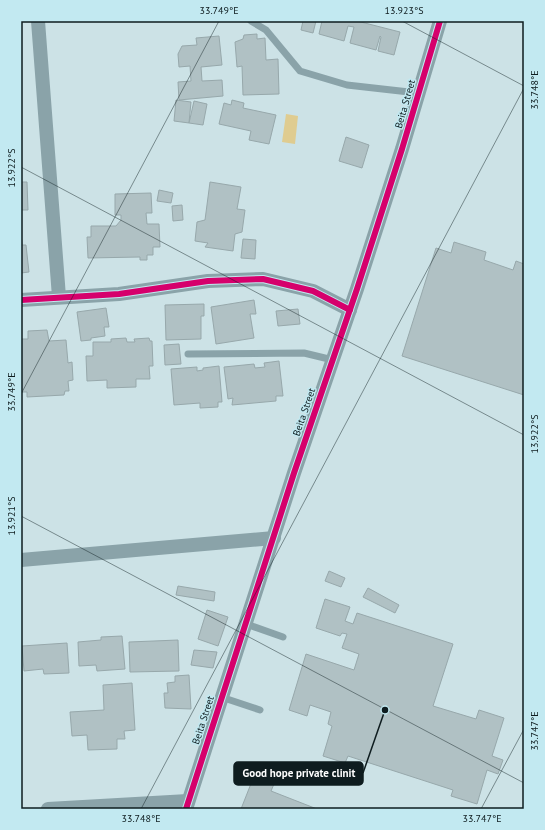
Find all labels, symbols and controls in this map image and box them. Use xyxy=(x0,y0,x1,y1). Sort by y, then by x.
text: 33.749°E xyxy=(200,4,239,17)
text: 13.923°S xyxy=(385,4,423,17)
text: 33.748°E xyxy=(528,71,541,110)
street label: Beita Street xyxy=(392,78,418,130)
text: 13.922°S xyxy=(5,149,18,187)
text: 33.749°E xyxy=(5,373,18,412)
street label: Beita Street xyxy=(290,386,319,438)
text: 13.922°S xyxy=(528,415,541,453)
text: 13.921°S xyxy=(5,497,18,535)
street label: Beita Street xyxy=(189,694,217,746)
text: 33.747°E xyxy=(528,712,541,751)
callout: Good hope private clinit xyxy=(234,762,363,785)
text: Good hope private clinit xyxy=(243,766,356,780)
text: 33.748°E xyxy=(122,812,161,825)
text: 33.747°E xyxy=(463,812,502,825)

